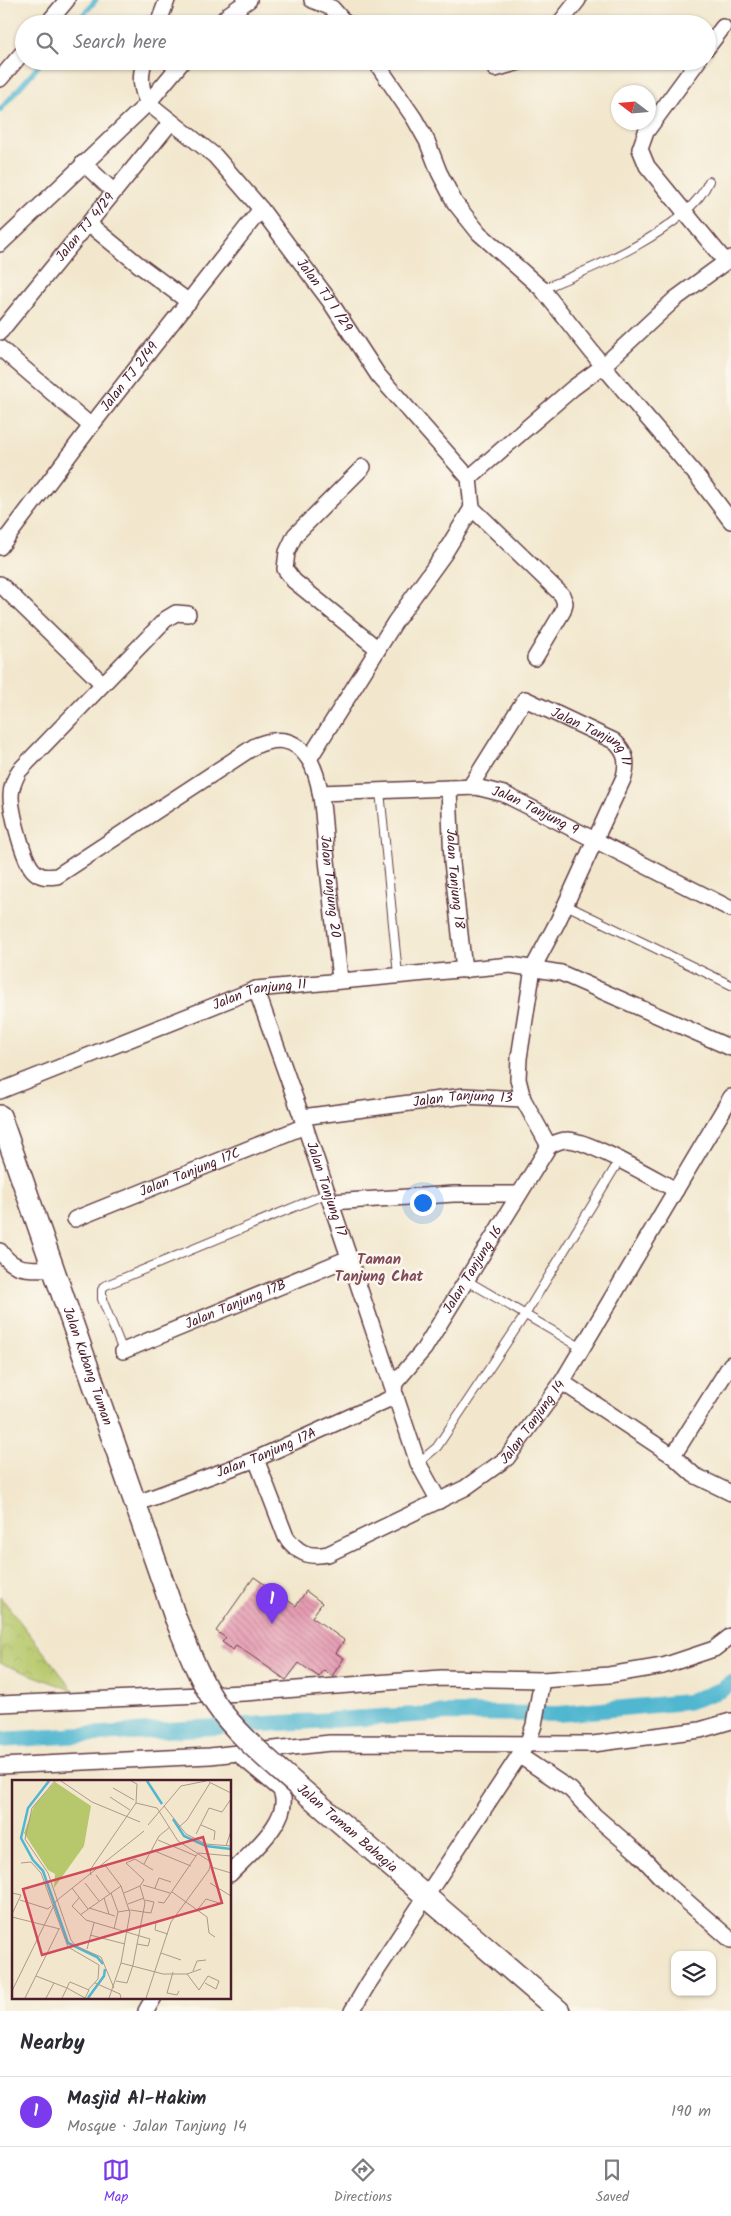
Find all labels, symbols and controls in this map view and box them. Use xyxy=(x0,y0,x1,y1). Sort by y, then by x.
search box xyxy=(15,15,716,70)
text: Search here xyxy=(73,28,167,58)
icon: search xyxy=(33,29,61,57)
north arrow xyxy=(611,85,656,130)
street label: Jalan TJ 4/29 xyxy=(50,188,120,267)
street label: Jalan TJ 1 /29 xyxy=(291,254,358,337)
street label: Jalan TJ 2/49 xyxy=(95,337,164,416)
street label: Jalan Tanjung 11 xyxy=(547,702,637,766)
street label: Jalan Tanjung 9 xyxy=(489,780,583,841)
street label: Jalan Tanjung 18 xyxy=(440,828,470,931)
street label: Jalan Tanjung 20 xyxy=(314,835,346,939)
street label: Jalan Tanjung 11 xyxy=(209,973,308,1016)
street label: Jalan Tanjung 13 xyxy=(412,1085,513,1114)
street label: Jalan Tanjung 17 xyxy=(300,1139,352,1240)
street label: Jalan Tanjung 17C xyxy=(136,1142,244,1203)
your location xyxy=(410,1190,436,1216)
street label: Jalan Tanjung 16 xyxy=(437,1221,508,1318)
district label: Taman Tanjung Chat xyxy=(335,1248,424,1289)
street label: Jalan Tanjung 17B xyxy=(182,1274,290,1335)
street label: Jalan Kubang Tuman xyxy=(56,1304,118,1429)
street label: Jalan Tanjung 14 xyxy=(496,1375,571,1470)
street label: Jalan Tanjung 17A xyxy=(213,1422,320,1484)
pin: 1 xyxy=(256,1583,288,1624)
street label: Jalan Taman Bahagia xyxy=(292,1779,402,1878)
inset map xyxy=(12,1780,231,1998)
map controls xyxy=(671,1951,716,1996)
button: layers xyxy=(671,1951,716,1996)
text: Nearby xyxy=(20,2027,85,2060)
text: Masjid Al-Hakim xyxy=(67,2084,206,2114)
text: 1 xyxy=(34,2099,38,2124)
text: 190 m xyxy=(671,2099,711,2124)
text: Mosque · Jalan Tanjung 14 xyxy=(67,2114,247,2139)
tab: Map xyxy=(102,2156,130,2208)
tab: Directions xyxy=(334,2156,392,2208)
tab: Saved xyxy=(596,2156,629,2208)

